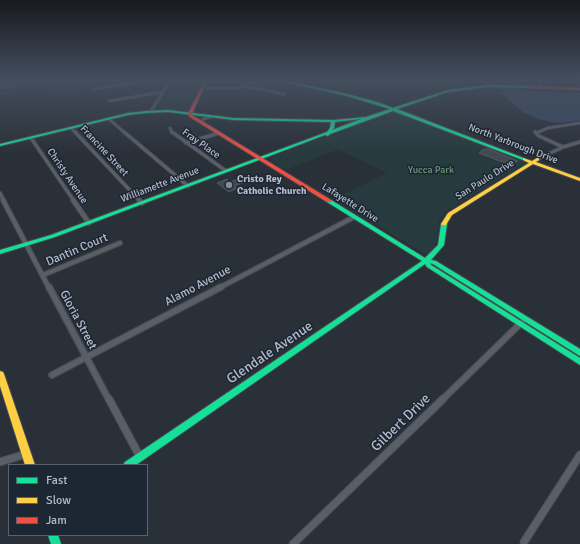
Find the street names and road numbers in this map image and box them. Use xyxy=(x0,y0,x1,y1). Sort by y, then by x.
street label: North Yarbrough Drive xyxy=(466,121,560,167)
street label: Francine Street xyxy=(77,123,131,179)
street label: Fray Place xyxy=(180,127,222,161)
street label: Christy Avenue xyxy=(44,146,90,206)
street label: San Paulo Drive xyxy=(453,157,517,203)
street label: Williamette Avenue xyxy=(119,165,201,205)
street label: Lafayette Drive xyxy=(319,181,381,225)
street label: Dantin Court xyxy=(44,231,110,269)
street label: Alamo Avenue xyxy=(162,263,234,309)
street label: Gloria Street xyxy=(56,288,100,352)
street label: Glendale Avenue xyxy=(224,318,316,388)
street label: Gilbert Drive xyxy=(368,391,434,455)

